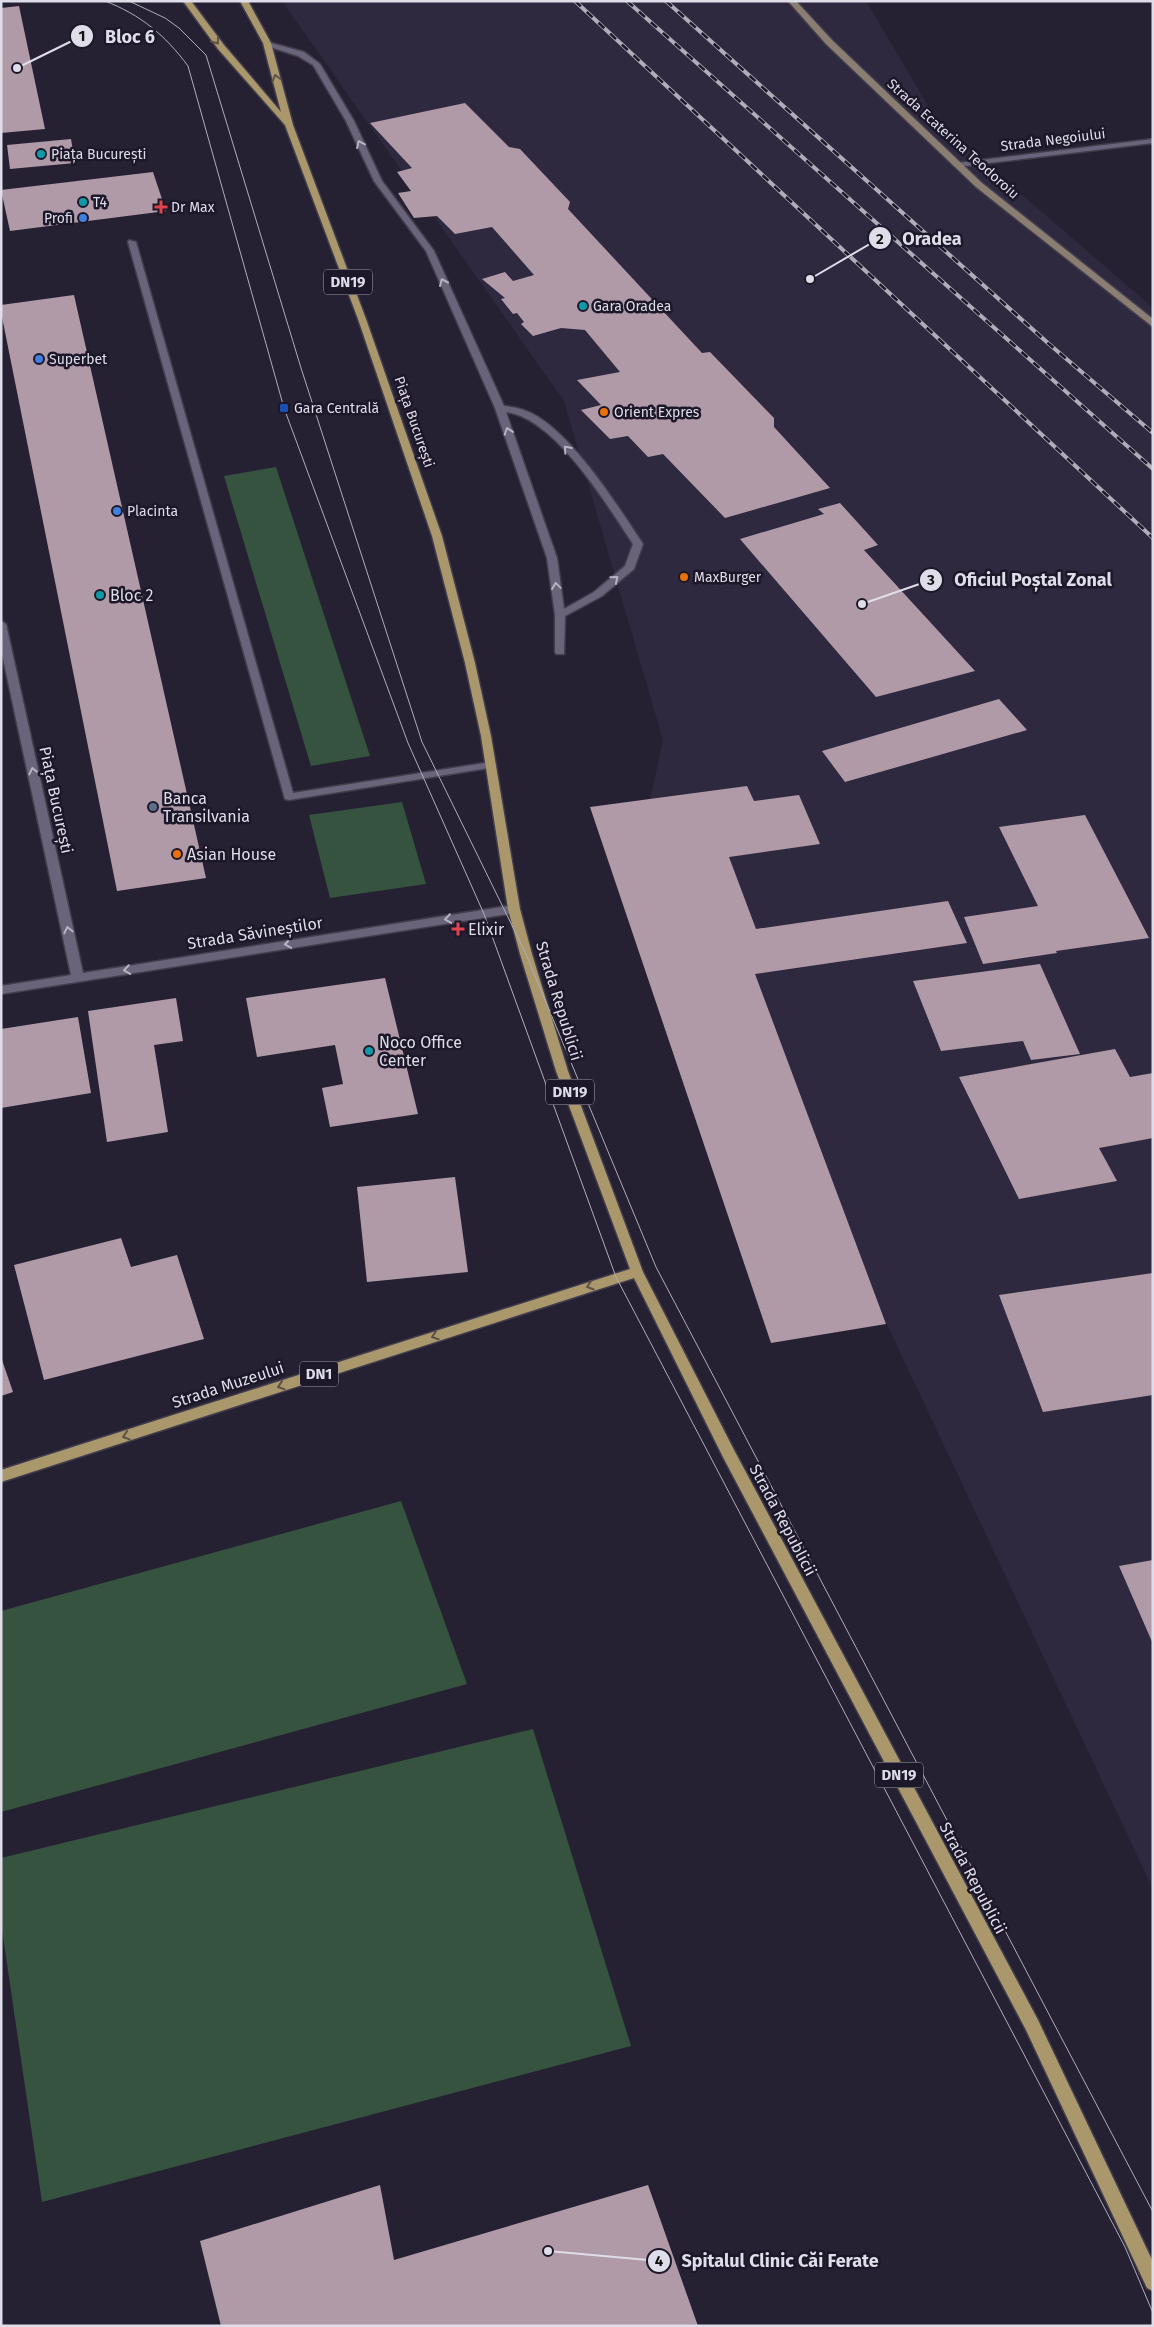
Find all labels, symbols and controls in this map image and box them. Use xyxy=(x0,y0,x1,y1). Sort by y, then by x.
callout: Bloc 6 xyxy=(70,20,165,53)
text: Bloc 6 xyxy=(105,26,155,48)
text: 1 xyxy=(79,27,85,45)
one-way arrow xyxy=(210,35,219,45)
one-way arrow xyxy=(272,74,282,82)
street label: Strada Ecaterina Teodoroiu xyxy=(884,75,1022,203)
street label: Strada Negoiului xyxy=(1000,125,1106,155)
one-way arrow xyxy=(357,140,367,149)
place label: Piața București xyxy=(51,146,147,164)
marker: Piața București xyxy=(35,148,47,160)
place label: T4 xyxy=(93,194,108,211)
marker: T4 xyxy=(77,196,89,208)
place label: Dr Max xyxy=(171,199,215,216)
marker: Dr Max xyxy=(155,201,167,213)
place label: Profi xyxy=(44,210,73,227)
marker: Profi xyxy=(77,212,89,224)
callout: Oradea xyxy=(868,222,972,255)
text: Oradea xyxy=(902,228,962,250)
text: 2 xyxy=(876,230,884,248)
road number: DN19 xyxy=(324,270,372,294)
one-way arrow xyxy=(439,278,450,287)
place label: Gara Oradea xyxy=(593,298,671,315)
marker: Gara Oradea xyxy=(577,300,589,312)
place label: Superbet xyxy=(49,351,108,368)
marker: Superbet xyxy=(33,353,45,365)
street label: Piața București xyxy=(389,374,438,470)
place label: Gara Centrală xyxy=(294,400,379,417)
marker: Gara Centrală xyxy=(278,402,290,414)
place label: Orient Expres xyxy=(614,404,700,421)
marker: Orient Expres xyxy=(598,406,610,418)
one-way arrow xyxy=(503,428,513,436)
one-way arrow xyxy=(564,445,573,454)
place label: Placinta xyxy=(127,503,178,520)
marker: Placinta xyxy=(111,505,123,517)
callout: Oficiul Poștal Zonal xyxy=(919,564,1121,597)
place label: MaxBurger xyxy=(694,569,762,586)
text: Oficiul Poștal Zonal xyxy=(954,569,1112,592)
marker: MaxBurger xyxy=(678,571,690,583)
text: 3 xyxy=(926,571,935,589)
one-way arrow xyxy=(610,576,619,585)
one-way arrow xyxy=(551,582,562,590)
place label: Bloc 2 xyxy=(110,586,154,605)
marker: Bloc 2 xyxy=(94,589,106,601)
street label: Piața București xyxy=(34,745,77,856)
one-way arrow xyxy=(28,767,39,776)
place label: Banca Transilvania xyxy=(163,789,250,826)
marker: Banca Transilvania xyxy=(147,801,159,813)
place label: Asian House xyxy=(187,845,276,864)
marker: Asian House xyxy=(171,848,183,860)
street label: Strada Săvineștilor xyxy=(186,913,325,954)
one-way arrow xyxy=(444,913,453,923)
place label: Elixir xyxy=(468,920,505,939)
marker: Elixir xyxy=(452,923,464,935)
one-way arrow xyxy=(63,925,74,934)
one-way arrow xyxy=(283,939,292,949)
street label: Strada Republicii xyxy=(532,939,586,1063)
one-way arrow xyxy=(123,964,132,974)
place label: Noco Office Center xyxy=(379,1033,462,1070)
marker: Noco Office Center xyxy=(363,1045,375,1057)
road number: DN19 xyxy=(546,1080,594,1104)
one-way arrow xyxy=(586,1280,595,1290)
one-way arrow xyxy=(432,1330,440,1340)
street label: Strada Muzeului xyxy=(170,1358,286,1412)
road number: DN1 xyxy=(300,1362,338,1386)
one-way arrow xyxy=(277,1380,285,1390)
one-way arrow xyxy=(122,1430,131,1440)
street label: Strada Republicii xyxy=(746,1461,820,1579)
road number: DN19 xyxy=(875,1762,923,1788)
street label: Strada Republicii xyxy=(936,1819,1010,1937)
callout: Spitalul Clinic Căi Ferate xyxy=(647,2244,889,2277)
text: Spitalul Clinic Căi Ferate xyxy=(681,2250,879,2272)
text: 4 xyxy=(655,2252,664,2270)

